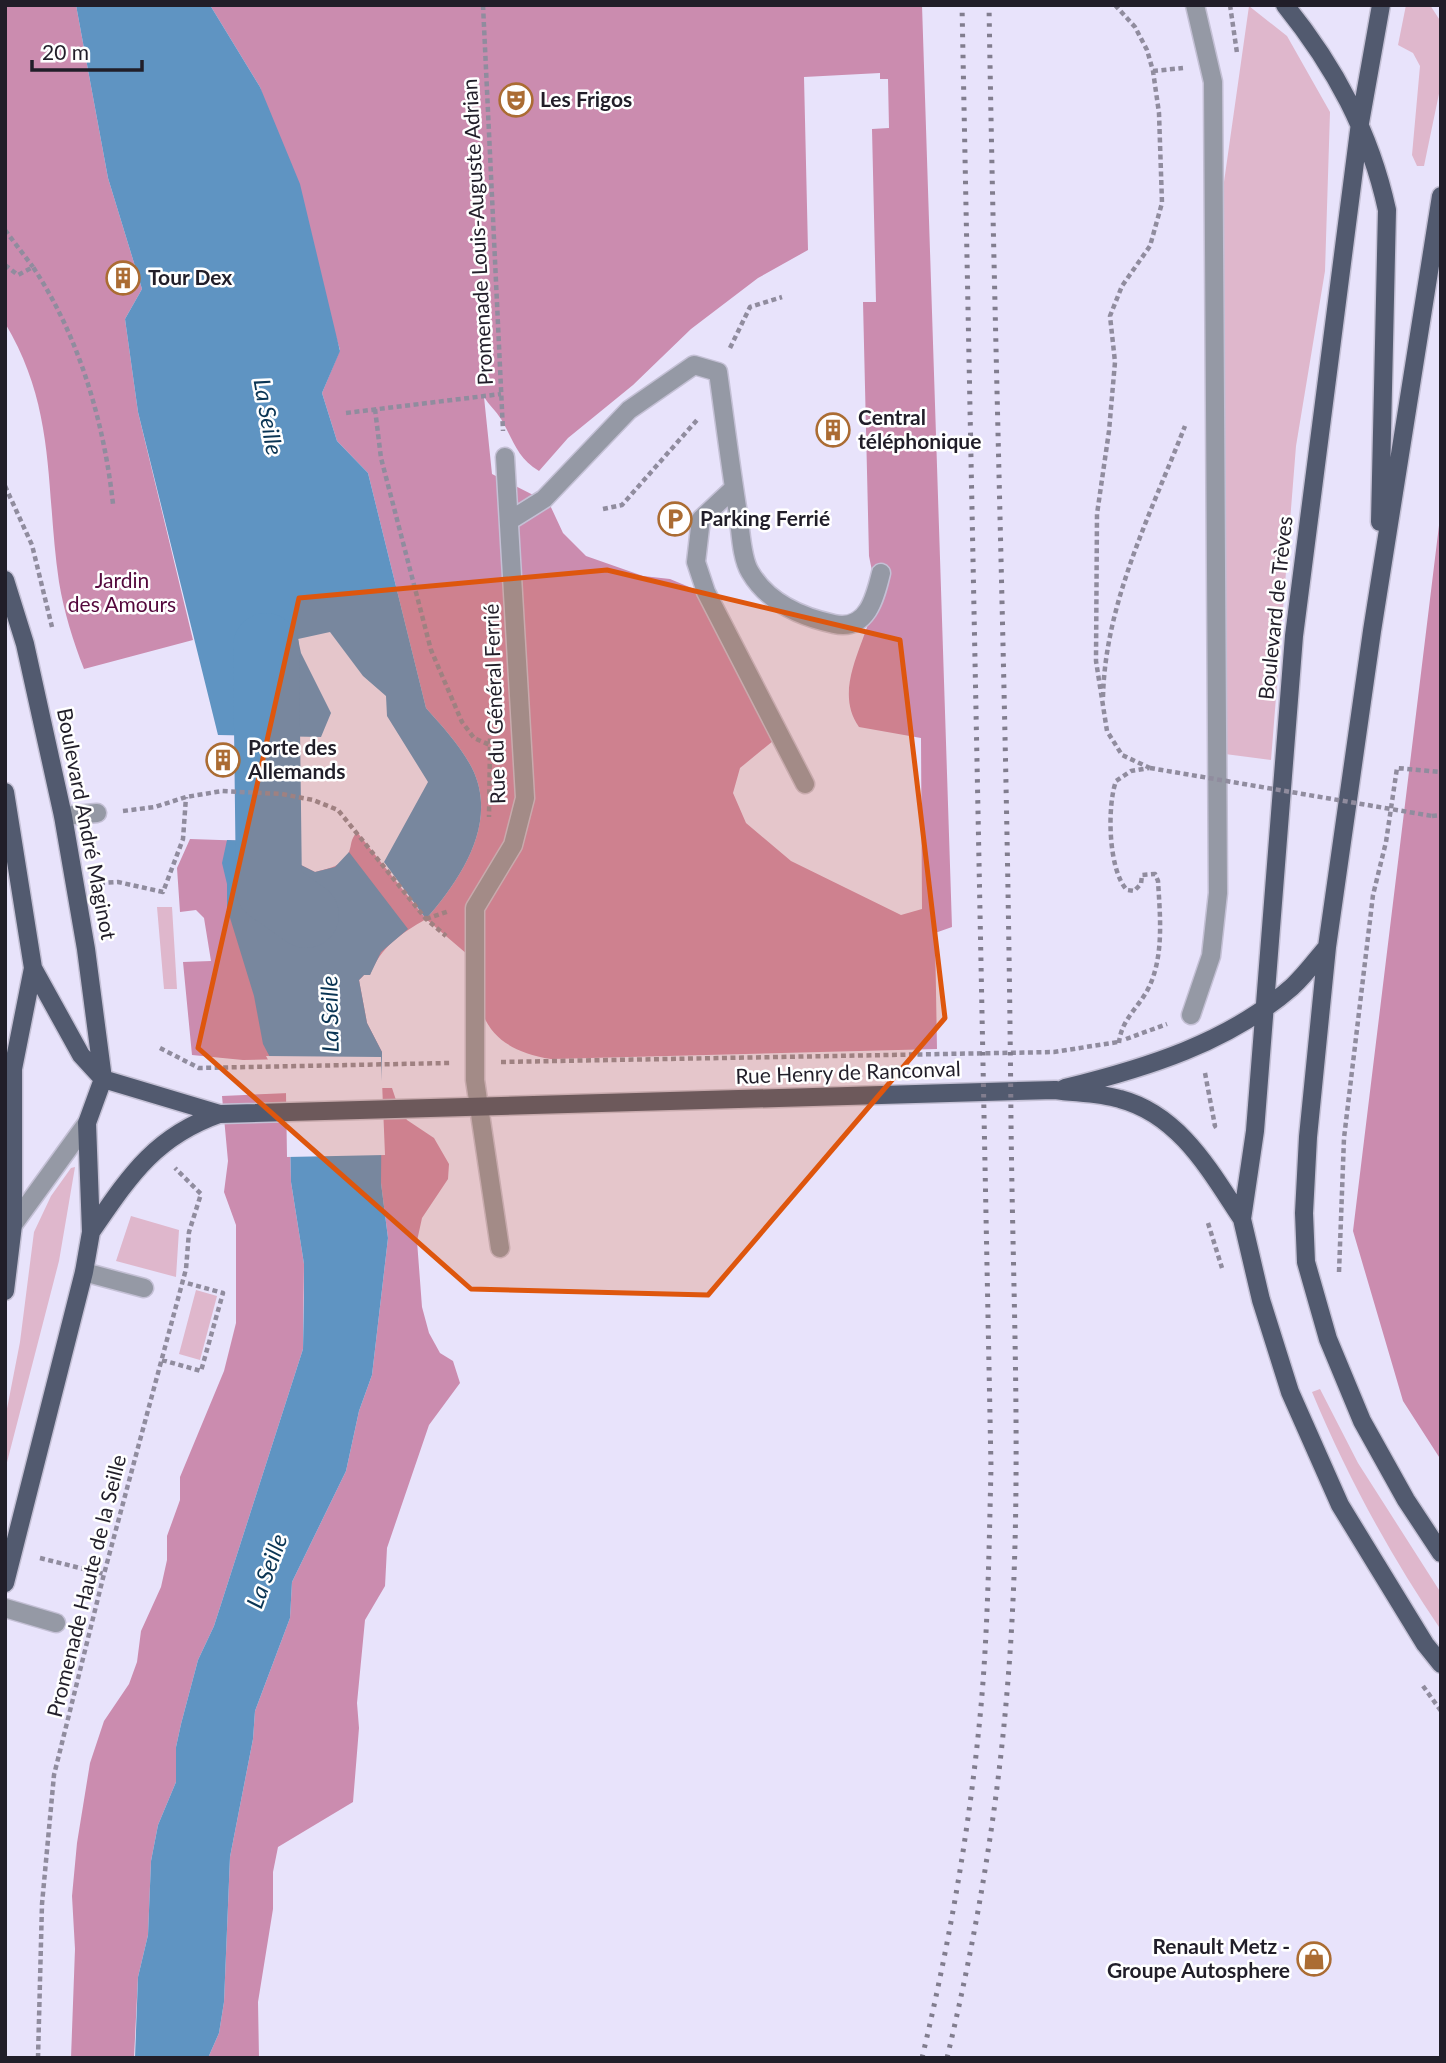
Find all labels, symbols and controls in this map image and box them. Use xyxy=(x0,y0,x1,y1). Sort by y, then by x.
scale bar xyxy=(32,28,142,72)
text: 20 m xyxy=(42,39,89,64)
street label: Promenade Louis-Auguste Adrian xyxy=(456,78,497,386)
theatre icon: Les Frigos xyxy=(497,81,535,119)
place label: Les Frigos xyxy=(540,86,632,111)
building icon: Tour Dex xyxy=(104,259,142,297)
place label: Tour Dex xyxy=(148,264,232,289)
water label: La Seille xyxy=(249,377,289,457)
place label: Central téléphonique xyxy=(858,404,981,453)
building icon: Central téléphonique xyxy=(814,411,852,449)
parking icon: Parking Ferrié xyxy=(656,500,694,538)
place label: Parking Ferrié xyxy=(700,505,830,530)
street label: Boulevard de Trèves xyxy=(1252,515,1297,701)
park label: Jardin des Amours xyxy=(68,567,176,616)
street label: Rue du Général Ferrié xyxy=(478,603,509,805)
street label: Boulevard André Maginot xyxy=(53,706,122,942)
place label: Porte des Allemands xyxy=(247,734,345,783)
building icon: Porte des Allemands xyxy=(204,741,242,779)
water label: La Seille xyxy=(314,975,344,1053)
street label: Rue Henry de Ranconval xyxy=(735,1055,961,1088)
street label: Promenade Haute de la Seille xyxy=(41,1452,130,1719)
water label: La Seille xyxy=(240,1530,292,1612)
place label: Renault Metz - Groupe Autosphere xyxy=(1107,1933,1290,1982)
shop icon: Renault Metz - Groupe Autosphere xyxy=(1295,1940,1333,1978)

